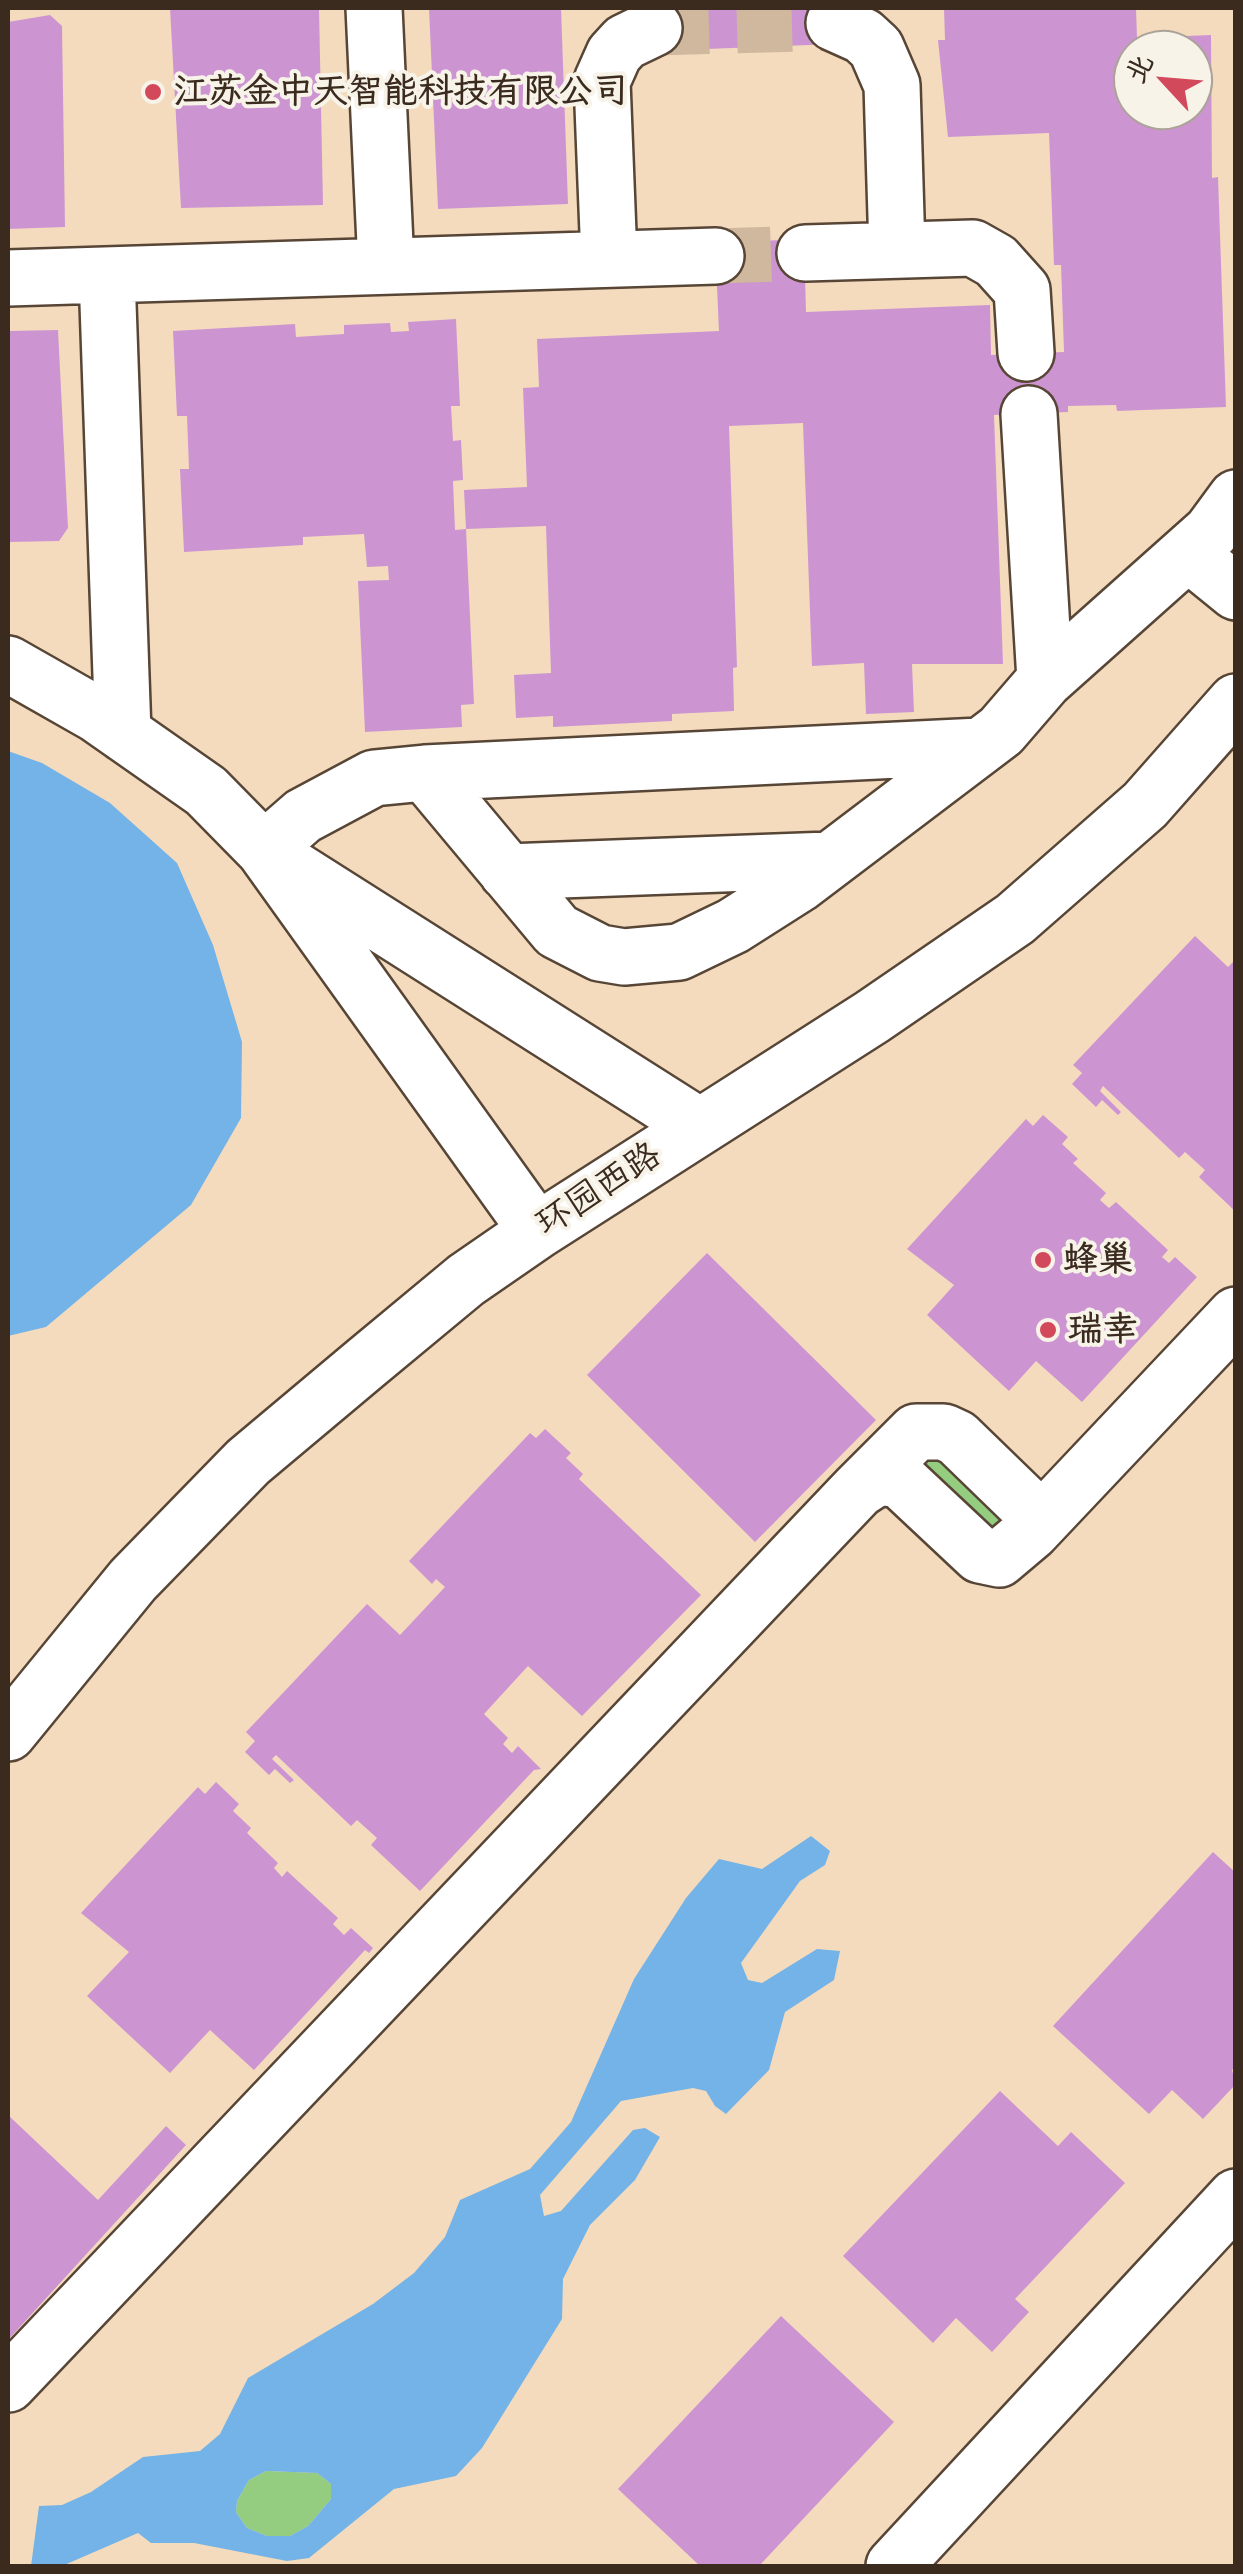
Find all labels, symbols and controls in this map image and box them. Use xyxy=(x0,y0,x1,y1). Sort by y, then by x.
north arrow xyxy=(1113,30,1213,130)
text: 北 xyxy=(1112,45,1163,90)
place label: 江苏金中天智能科技有限公司 xyxy=(173,71,628,113)
marker: 江苏金中天智能科技有限公司 xyxy=(142,81,164,103)
street label: 环园西路 xyxy=(529,1134,669,1246)
place label: 蜂巢 xyxy=(1063,1239,1133,1281)
marker: 蜂巢 xyxy=(1032,1249,1054,1271)
place label: 瑞幸 xyxy=(1068,1309,1138,1351)
marker: 瑞幸 xyxy=(1037,1319,1059,1341)

